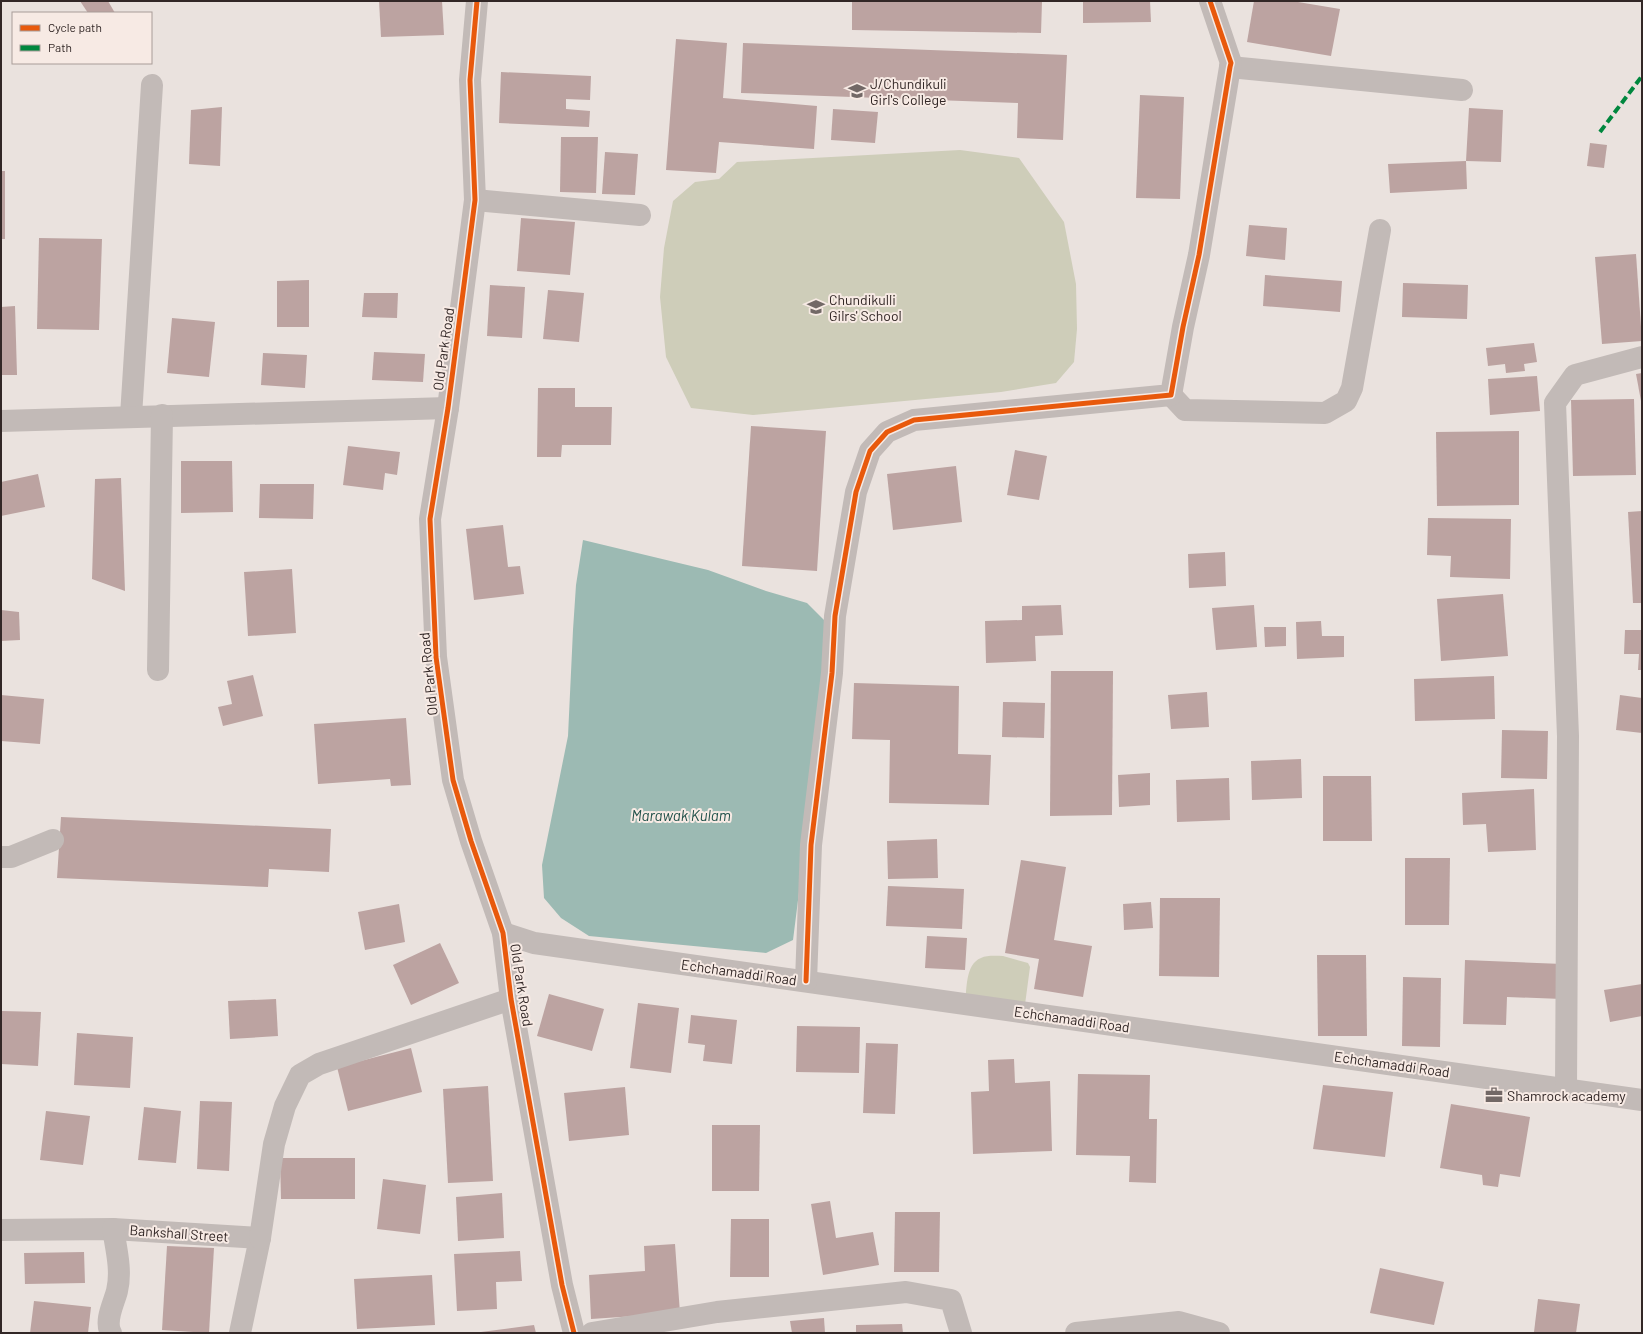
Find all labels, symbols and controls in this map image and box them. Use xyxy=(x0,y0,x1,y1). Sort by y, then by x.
legend xyxy=(12,12,152,64)
text: Cycle path xyxy=(48,20,102,34)
text: Path xyxy=(48,40,72,54)
place label: J/Chundikuli Girl's College xyxy=(870,75,947,108)
school or university icon: J/Chundikuli Girl's College xyxy=(847,81,867,101)
place label: Chundikulli Gilrs' School xyxy=(829,291,902,324)
school or university icon: Chundikulli Gilrs' School xyxy=(806,297,826,317)
street label: Old Park Road xyxy=(429,306,457,392)
street label: Old Park Road xyxy=(415,632,441,716)
water label: Marawak Kulam xyxy=(631,806,731,824)
street label: Old Park Road xyxy=(507,942,537,1028)
street label: Echchamaddi Road xyxy=(680,955,798,989)
street label: Echchamaddi Road xyxy=(1013,1002,1131,1036)
street label: Echchamaddi Road xyxy=(1333,1047,1451,1081)
office icon: Shamrock academy xyxy=(1484,1085,1504,1105)
place label: Shamrock academy xyxy=(1507,1087,1626,1104)
street label: Bankshall Street xyxy=(129,1221,229,1245)

